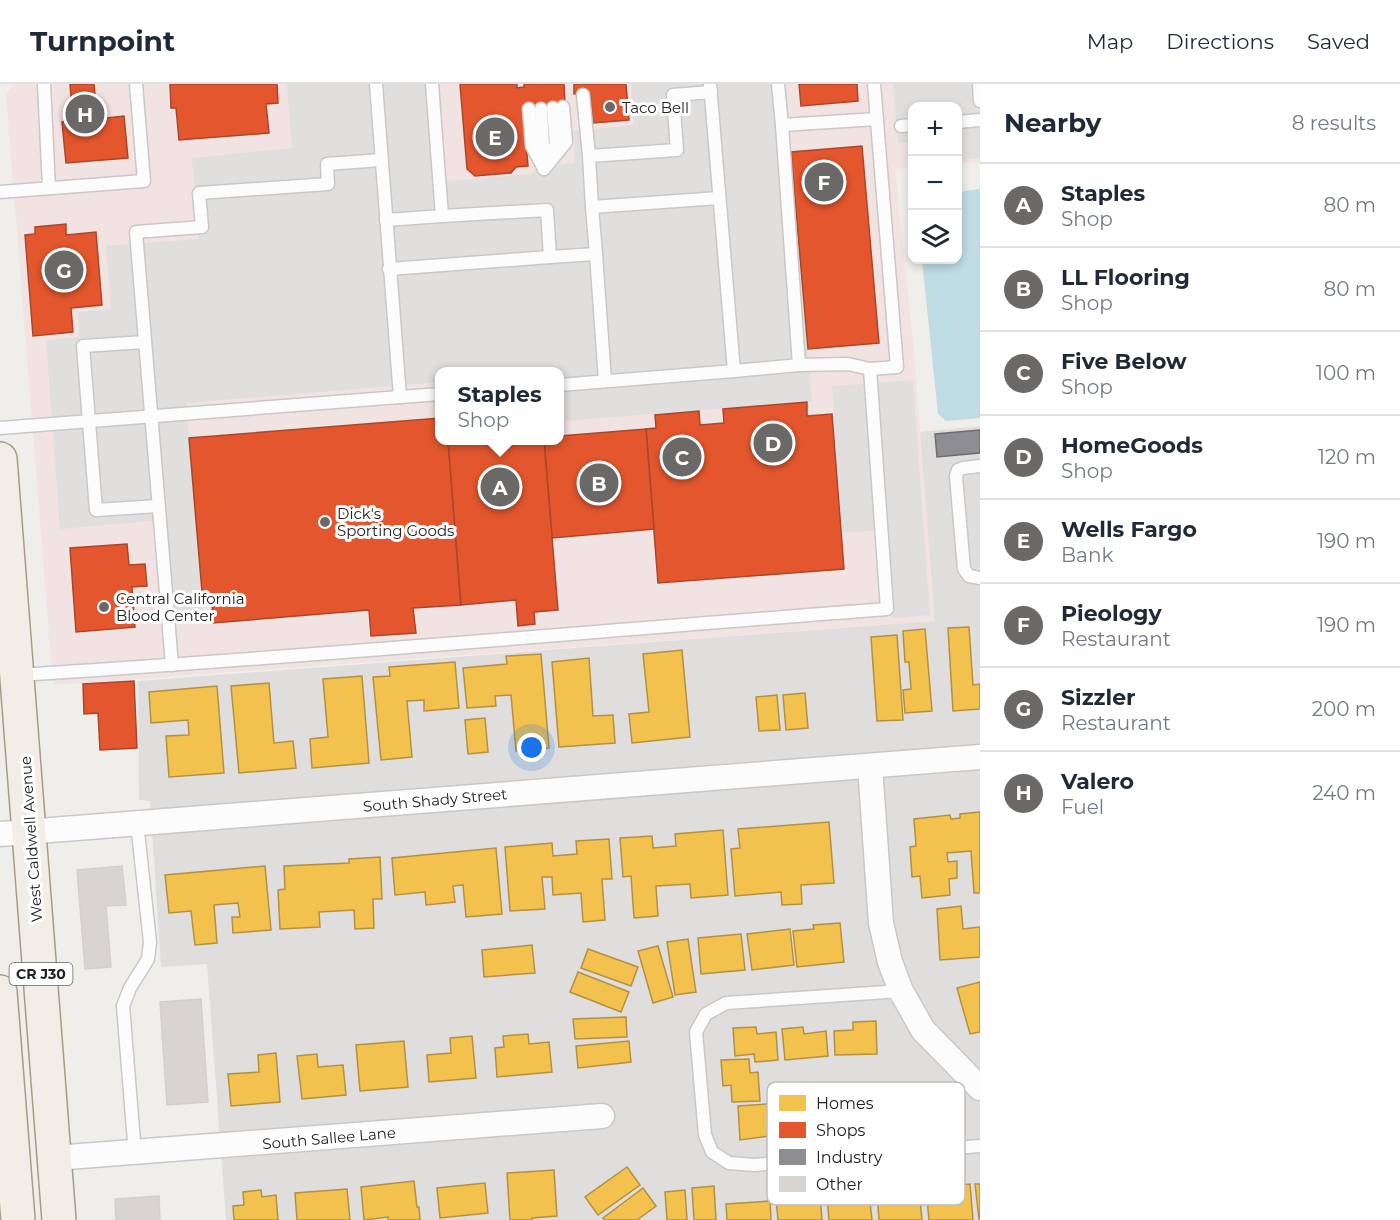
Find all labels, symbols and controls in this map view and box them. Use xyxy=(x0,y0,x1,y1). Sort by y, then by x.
text: Turnpoint xyxy=(30,24,175,58)
text: Map xyxy=(1087,29,1133,54)
text: Directions xyxy=(1166,29,1274,54)
text: Saved xyxy=(1307,29,1370,54)
pin: H xyxy=(66,92,104,136)
place label: Taco Bell xyxy=(622,98,689,117)
marker: Taco Bell xyxy=(603,100,617,114)
map controls xyxy=(908,102,962,264)
button: + xyxy=(908,102,962,156)
text: Nearby xyxy=(1004,107,1101,139)
text: 8 results xyxy=(1292,111,1376,135)
pin: E xyxy=(476,115,514,160)
button: − xyxy=(908,156,962,210)
pin: F xyxy=(804,160,844,204)
text: Staples xyxy=(1061,180,1145,207)
text: A xyxy=(1016,193,1031,217)
text: 80 m xyxy=(1324,193,1376,217)
text: Shop xyxy=(1061,207,1113,231)
button: layers xyxy=(908,210,962,264)
pin: G xyxy=(44,248,84,292)
text: LL Flooring xyxy=(1061,264,1190,291)
text: B xyxy=(1016,277,1031,301)
text: 80 m xyxy=(1324,277,1376,301)
text: Shop xyxy=(1061,291,1113,315)
text: Five Below xyxy=(1061,348,1187,375)
text: C xyxy=(1016,361,1031,385)
text: 100 m xyxy=(1316,361,1376,385)
popup xyxy=(435,367,564,445)
text: Shop xyxy=(1061,375,1113,399)
text: Staples xyxy=(457,381,542,408)
text: Shop xyxy=(457,408,509,432)
pin: D xyxy=(754,420,792,466)
text: HomeGoods xyxy=(1061,432,1203,459)
pin: C xyxy=(662,434,702,479)
text: D xyxy=(1015,445,1032,469)
text: 120 m xyxy=(1318,445,1376,469)
text: Shop xyxy=(1061,459,1113,483)
pin: B xyxy=(580,460,618,506)
pin: A xyxy=(480,464,520,510)
place label: Dick's Sporting Goods xyxy=(337,504,454,540)
marker: Dick's Sporting Goods xyxy=(318,515,332,529)
text: Wells Fargo xyxy=(1061,516,1197,543)
text: E xyxy=(1017,529,1030,553)
text: 190 m xyxy=(1317,529,1376,553)
text: Bank xyxy=(1061,543,1113,567)
place label: Central California Blood Center xyxy=(116,589,245,625)
marker: Central California Blood Center xyxy=(97,600,111,614)
text: Pieology xyxy=(1061,600,1162,627)
text: F xyxy=(1017,613,1030,637)
text: 190 m xyxy=(1317,613,1376,637)
text: Restaurant xyxy=(1061,627,1171,651)
text: Sizzler xyxy=(1061,684,1136,711)
text: G xyxy=(1016,697,1031,721)
text: 200 m xyxy=(1312,697,1376,721)
text: Restaurant xyxy=(1061,711,1171,735)
your location xyxy=(517,733,546,762)
street label: West Caldwell Avenue xyxy=(16,755,46,923)
text: Valero xyxy=(1061,768,1134,795)
text: H xyxy=(1015,781,1032,805)
text: 240 m xyxy=(1312,781,1376,805)
street label: South Shady Street xyxy=(362,784,508,816)
text: Fuel xyxy=(1061,795,1104,819)
road number: CR J30 xyxy=(9,963,72,985)
legend xyxy=(767,1082,965,1205)
text: Homes xyxy=(816,1094,874,1113)
text: Shops xyxy=(816,1121,866,1140)
street label: South Sallee Lane xyxy=(261,1123,397,1153)
text: Industry xyxy=(816,1148,883,1167)
text: Other xyxy=(816,1175,863,1194)

